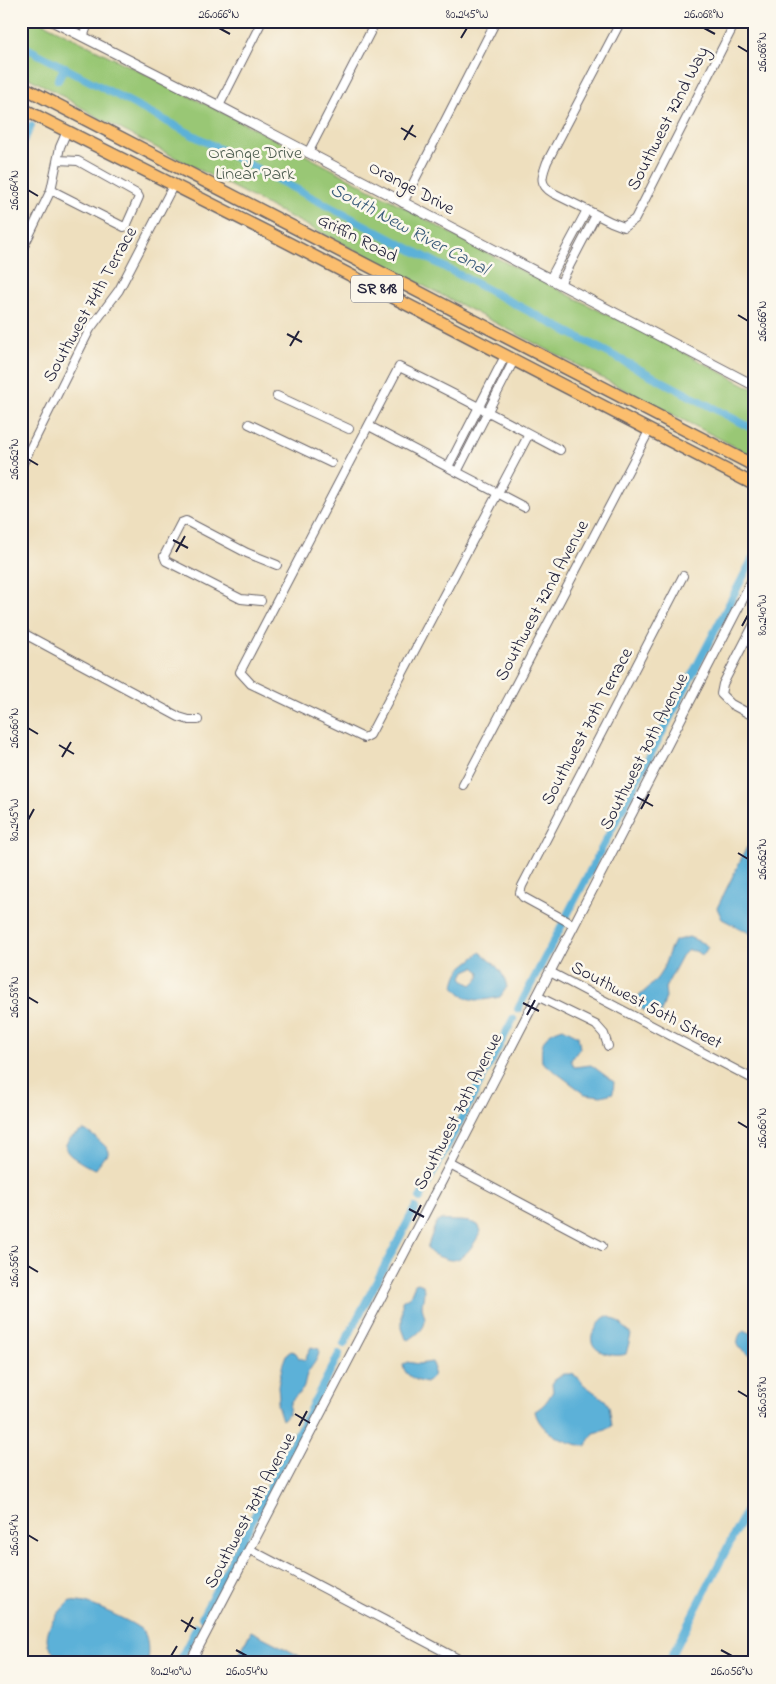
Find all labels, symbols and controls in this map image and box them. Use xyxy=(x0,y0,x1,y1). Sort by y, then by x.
text: 26.066°N xyxy=(199,6,239,24)
text: 80.245°W xyxy=(446,6,488,24)
text: 26.068°N xyxy=(684,6,724,24)
text: 26.068°N xyxy=(754,32,772,72)
street label: Southwest 72nd Way xyxy=(621,42,717,196)
park label: Orange Drive Linear Park xyxy=(208,141,303,188)
street label: Orange Drive xyxy=(363,155,460,224)
text: 26.064°N xyxy=(6,170,24,210)
water label: South New River Canal xyxy=(325,177,496,285)
street label: Griffin Road xyxy=(313,208,401,270)
street label: Southwest 74th Terrace xyxy=(37,222,145,388)
road number: SR 818 xyxy=(351,276,403,302)
text: 26.066°N xyxy=(754,301,772,341)
text: 26.062°N xyxy=(6,438,24,480)
street label: Southwest 72nd Avenue xyxy=(490,515,597,686)
text: 80.240°W xyxy=(754,595,772,635)
street label: Southwest 70th Terrace xyxy=(535,643,641,810)
street label: Southwest 70th Avenue xyxy=(594,668,696,835)
text: 26.060°N xyxy=(6,708,24,748)
text: 80.245°W xyxy=(6,799,24,841)
text: 26.062°N xyxy=(754,838,772,880)
street label: Southwest 50th Street xyxy=(566,955,726,1057)
text: 26.058°N xyxy=(6,976,24,1018)
street label: Southwest 70th Avenue xyxy=(408,1028,510,1195)
text: 26.060°N xyxy=(754,1108,772,1148)
text: 26.056°N xyxy=(6,1245,24,1287)
text: 26.058°N xyxy=(754,1376,772,1418)
street label: Southwest 70th Avenue xyxy=(199,1428,304,1594)
text: 26.054°N xyxy=(6,1514,24,1556)
text: 80.240°W xyxy=(151,1663,191,1681)
text: 26.054°N xyxy=(226,1663,268,1681)
text: 26.056°N xyxy=(711,1663,753,1681)

